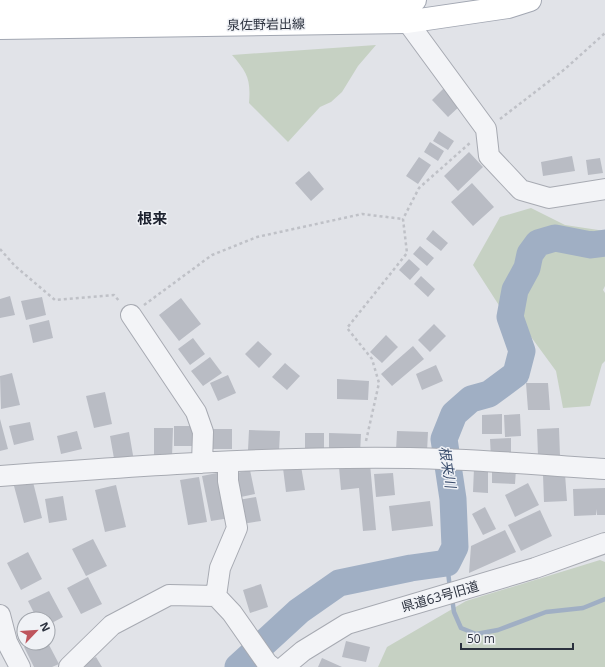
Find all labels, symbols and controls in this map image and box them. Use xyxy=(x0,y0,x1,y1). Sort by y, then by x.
street label: 泉佐野岩出線 xyxy=(227,14,305,34)
district label: 根来 xyxy=(137,208,167,228)
water label: 根来川 xyxy=(435,445,461,491)
street label: 県道63号旧道 xyxy=(399,576,481,616)
north arrow xyxy=(16,611,56,651)
text: N xyxy=(37,619,54,634)
scale bar xyxy=(461,625,573,651)
text: 50 m xyxy=(467,630,495,647)

